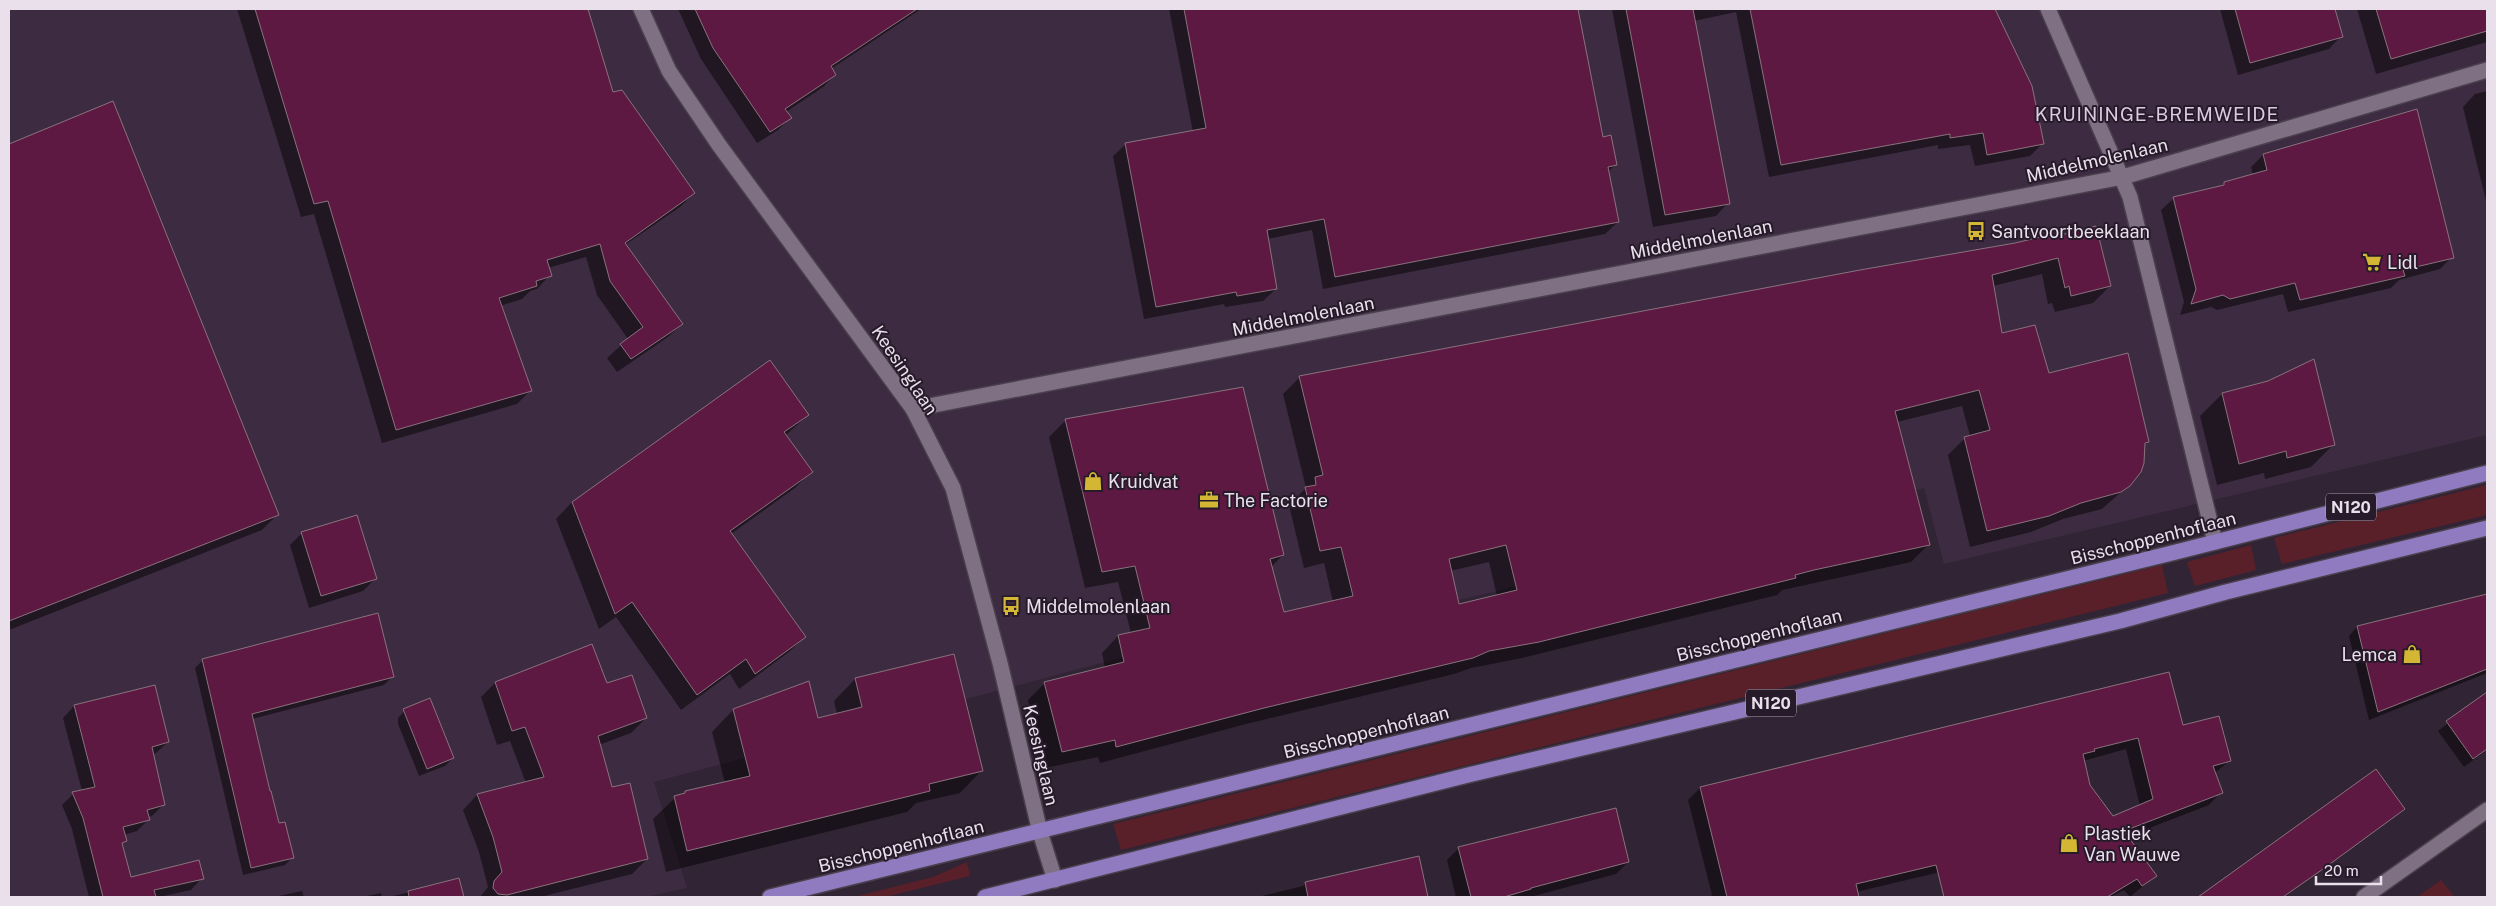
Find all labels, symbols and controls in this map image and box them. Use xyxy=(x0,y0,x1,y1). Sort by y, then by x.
district label: KRUININGE-BREMWEIDE xyxy=(2035,103,2279,125)
street label: Middelmolenlaan xyxy=(2024,134,2170,186)
street label: Middelmolenlaan xyxy=(1628,215,1774,263)
bus stop icon: Santvoortbeeklaan xyxy=(1965,220,1987,242)
place label: Santvoortbeeklaan xyxy=(1991,221,2150,242)
supermarket icon: Lidl xyxy=(2361,251,2383,273)
place label: Lidl xyxy=(2387,252,2418,273)
street label: Middelmolenlaan xyxy=(1230,292,1376,340)
street label: Keesinglaan xyxy=(867,321,943,419)
shop icon: Kruidvat xyxy=(1082,470,1104,492)
place label: Kruidvat xyxy=(1108,471,1179,492)
office icon: The Factorie xyxy=(1198,489,1220,511)
place label: The Factorie xyxy=(1224,490,1328,511)
road number: N120 xyxy=(2326,494,2376,520)
street label: Bisschoppenhoflaan xyxy=(2068,507,2238,569)
bus stop icon: Middelmolenlaan xyxy=(1000,595,1022,617)
place label: Middelmolenlaan xyxy=(1026,596,1170,617)
street label: Bisschoppenhoflaan xyxy=(1674,604,1844,666)
shop icon: Lemca xyxy=(2401,643,2423,665)
place label: Lemca xyxy=(2342,644,2397,665)
road number: N120 xyxy=(1746,690,1796,716)
street label: Bisschoppenhoflaan xyxy=(1281,701,1451,763)
street label: Keesinglaan xyxy=(1019,702,1063,808)
street label: Bisschoppenhoflaan xyxy=(816,815,986,877)
place label: Plastiek Van Wauwe xyxy=(2084,823,2180,865)
shop icon: Plastiek Van Wauwe xyxy=(2058,832,2080,854)
scale bar xyxy=(2316,854,2381,886)
text: 20 m xyxy=(2324,862,2359,879)

